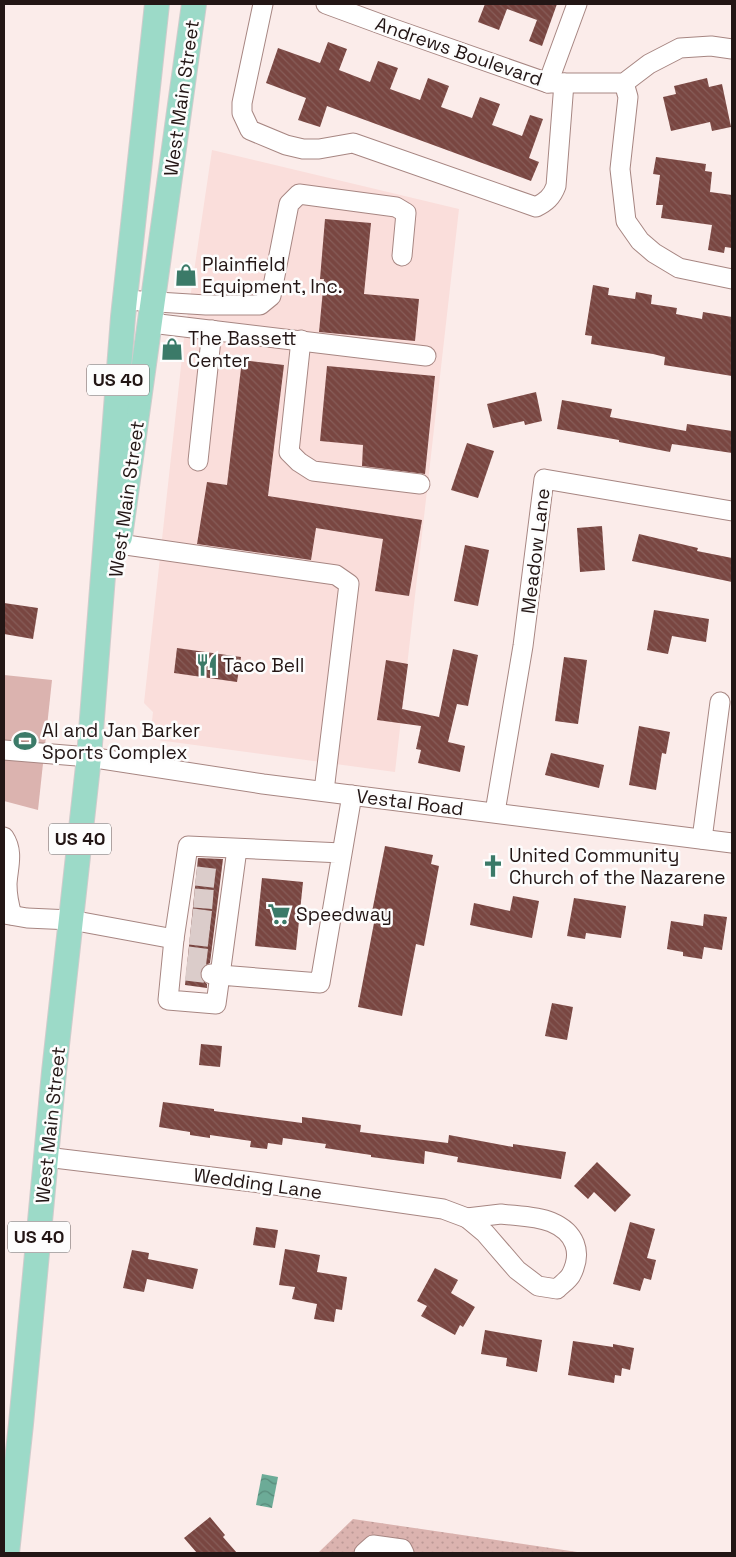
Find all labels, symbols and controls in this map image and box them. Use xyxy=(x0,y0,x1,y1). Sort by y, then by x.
street label: Andrews Boulevard xyxy=(372,11,546,92)
street label: West Main Street xyxy=(158,18,205,178)
place label: Plainfield Equipment, Inc. xyxy=(202,252,343,299)
shop icon: Plainfield Equipment, Inc. xyxy=(173,262,199,288)
place label: The Bassett Center xyxy=(188,326,297,373)
shop icon: The Bassett Center xyxy=(159,336,185,362)
road number: US 40 xyxy=(87,364,149,396)
street label: West Main Street xyxy=(103,419,150,579)
street label: Meadow Lane xyxy=(515,487,556,615)
restaurant icon: Taco Bell xyxy=(194,652,220,678)
place label: Taco Bell xyxy=(223,653,304,678)
place label: Al and Jan Barker Sports Complex xyxy=(42,718,200,765)
sports icon: Al and Jan Barker Sports Complex xyxy=(12,728,38,754)
street label: Vestal Road xyxy=(355,784,465,821)
road number: US 40 xyxy=(49,824,111,854)
place label: United Community Church of the Nazarene xyxy=(509,843,725,890)
church icon: United Community Church of the Nazarene xyxy=(480,853,506,879)
supermarket icon: Speedway xyxy=(266,901,292,927)
place label: Speedway xyxy=(296,902,392,927)
street label: West Main Street xyxy=(30,1045,71,1205)
street label: Wedding Lane xyxy=(192,1162,324,1205)
road number: US 40 xyxy=(8,1222,70,1252)

